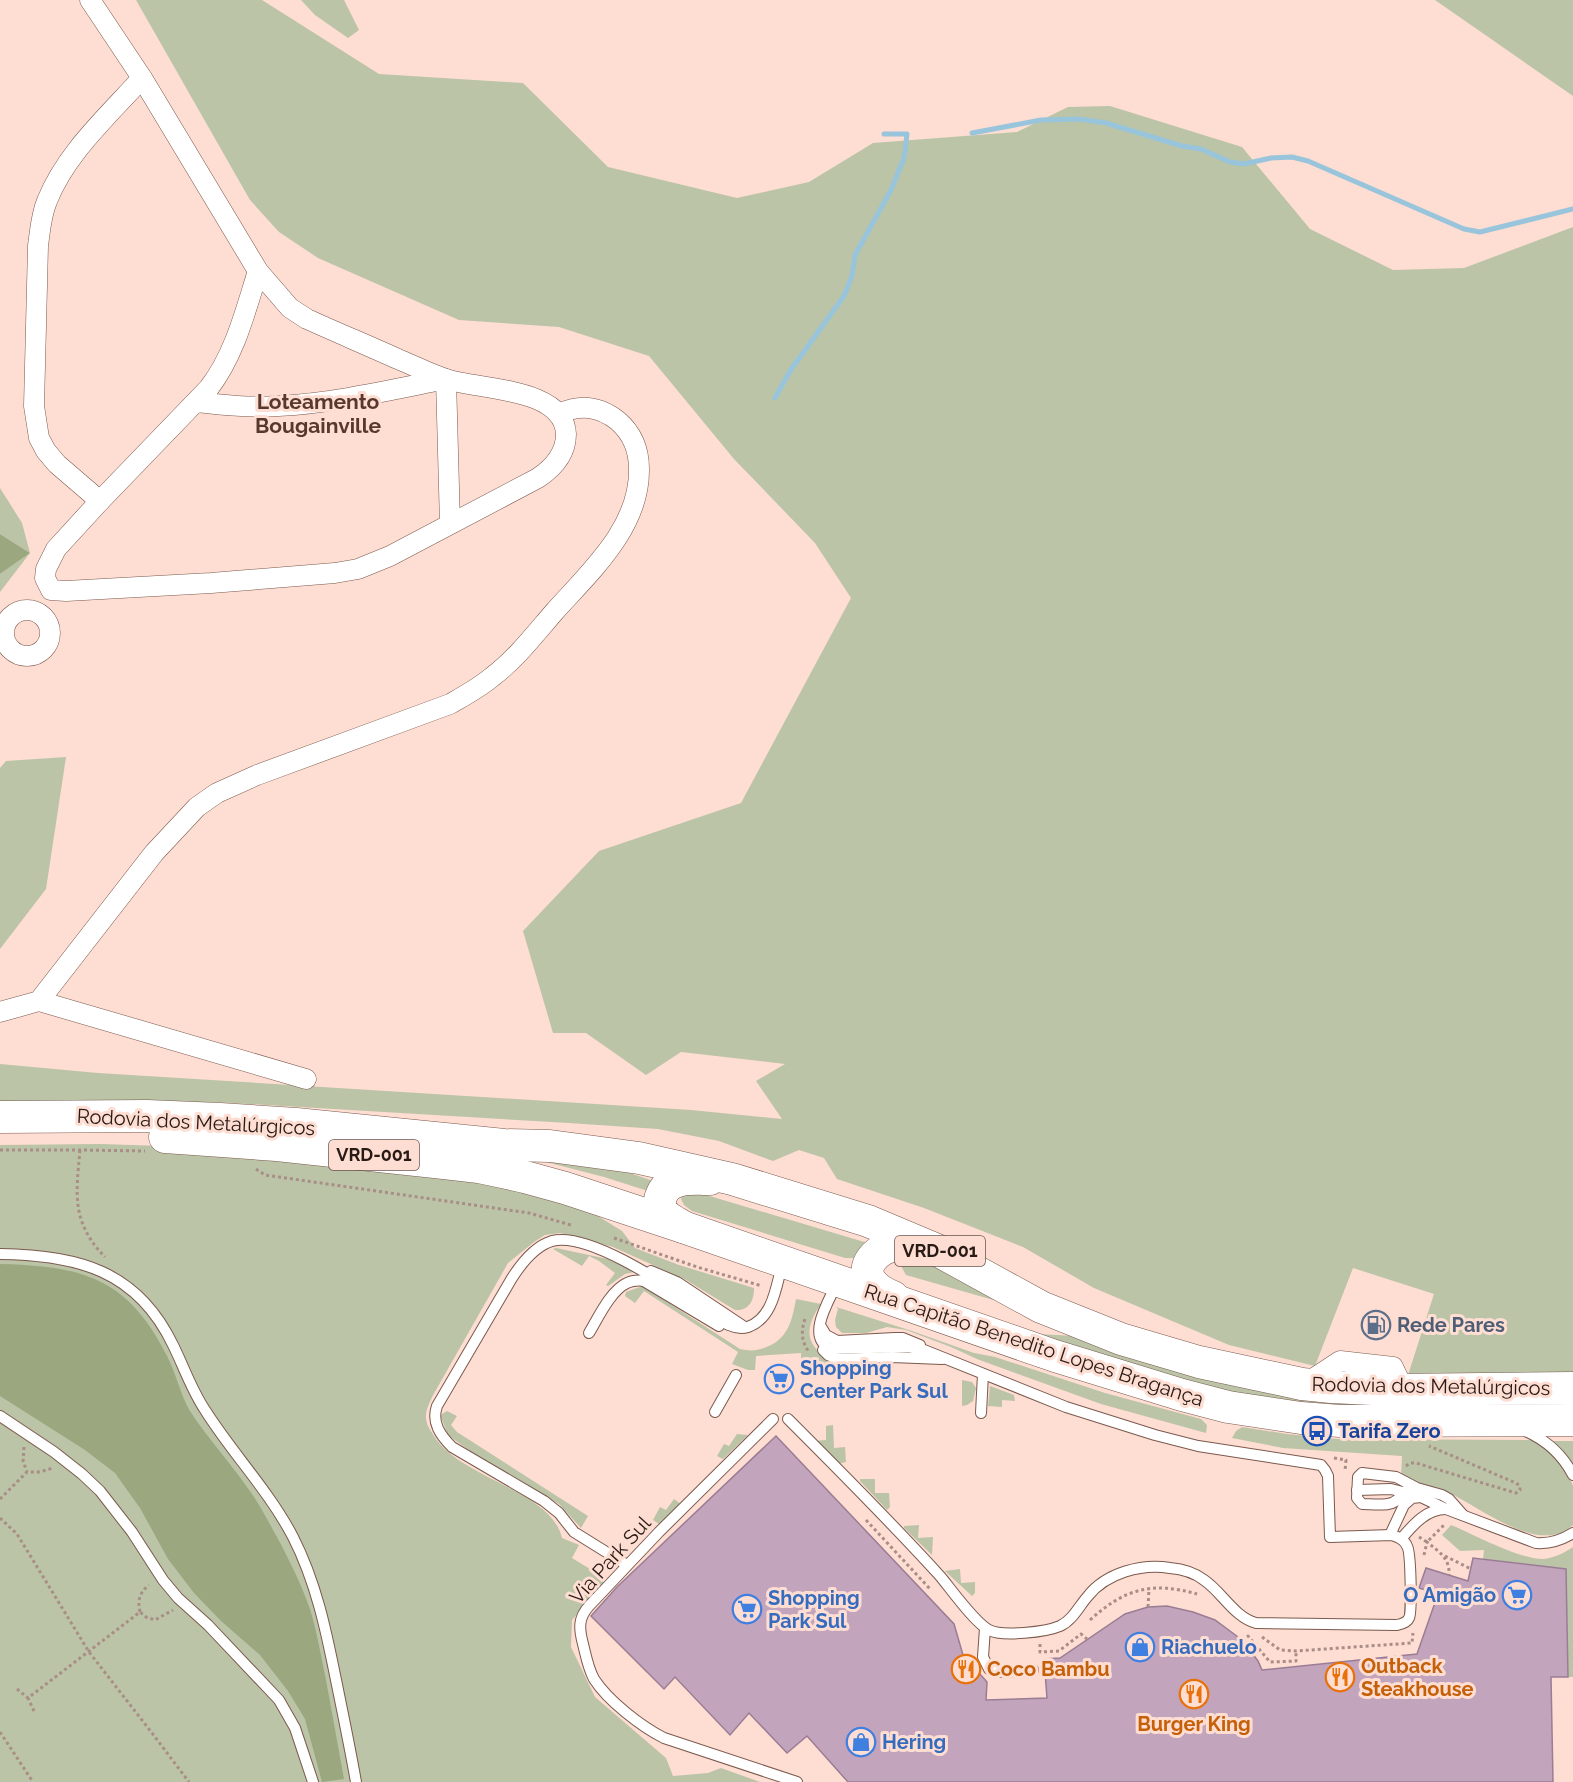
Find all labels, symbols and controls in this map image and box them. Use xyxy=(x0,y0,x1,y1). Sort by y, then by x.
district label: Loteamento Bougainville xyxy=(255,389,381,438)
street label: Rodovia dos Metalúrgicos xyxy=(76,1104,316,1140)
road number: VRD-001 xyxy=(329,1140,419,1170)
road number: VRD-001 xyxy=(895,1236,985,1266)
street label: Rua Capitão Benedito Lopes Bragança xyxy=(861,1279,1207,1411)
fuel station icon: Rede Pares xyxy=(1360,1309,1392,1341)
place label: Rede Pares xyxy=(1397,1313,1505,1337)
place label: Shopping Center Park Sul xyxy=(800,1356,948,1403)
supermarket icon: Shopping Center Park Sul xyxy=(763,1363,795,1395)
street label: Rodovia dos Metalúrgicos xyxy=(1312,1372,1550,1400)
bus stop icon: Tarifa Zero xyxy=(1301,1415,1333,1447)
place label: Tarifa Zero xyxy=(1338,1419,1441,1443)
street label: Via Park Sul xyxy=(564,1511,656,1609)
supermarket icon: O Amigão xyxy=(1501,1579,1533,1611)
place label: O Amigão xyxy=(1403,1583,1496,1607)
place label: Shopping Park Sul xyxy=(768,1586,860,1633)
supermarket icon: Shopping Park Sul xyxy=(731,1593,763,1625)
shop icon: Riachuelo xyxy=(1124,1631,1156,1663)
place label: Riachuelo xyxy=(1161,1635,1257,1659)
restaurant icon: Coco Bambu xyxy=(950,1653,982,1685)
place label: Outback Steakhouse xyxy=(1361,1654,1474,1701)
place label: Coco Bambu xyxy=(987,1657,1110,1681)
restaurant icon: Outback Steakhouse xyxy=(1324,1661,1356,1693)
restaurant icon: Burger King xyxy=(1178,1678,1210,1710)
place label: Burger King xyxy=(1137,1712,1251,1736)
shop icon: Hering xyxy=(845,1726,877,1758)
place label: Hering xyxy=(882,1730,946,1754)

